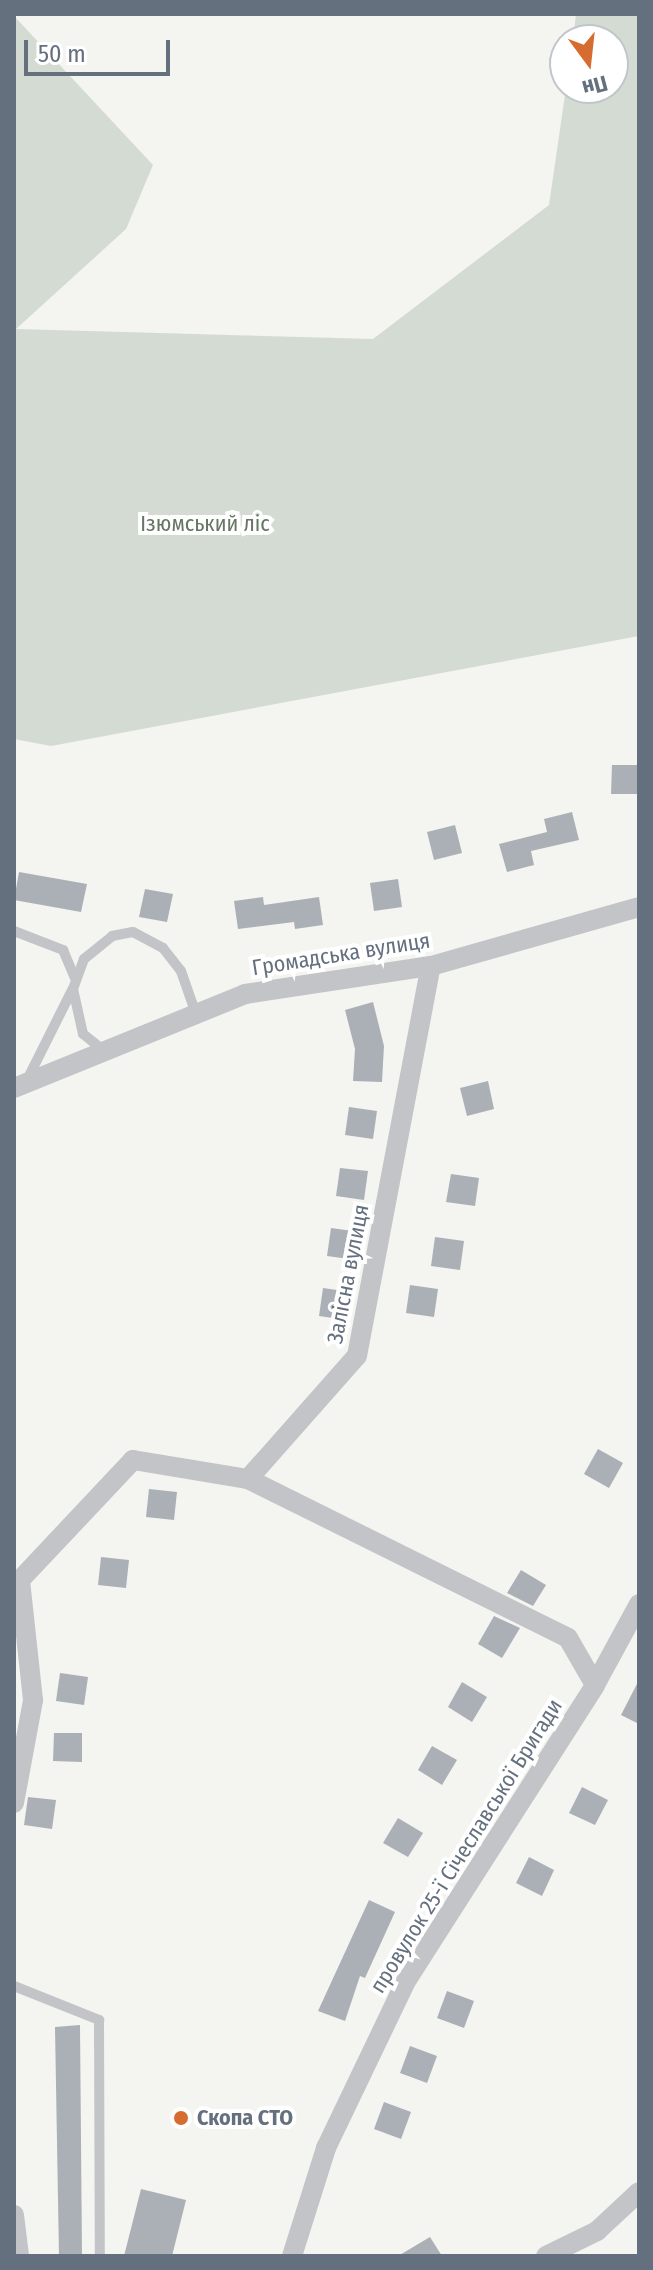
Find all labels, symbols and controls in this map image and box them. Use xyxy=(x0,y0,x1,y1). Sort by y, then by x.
scale bar xyxy=(28,24,174,74)
north arrow xyxy=(549,24,629,104)
text: 50 m xyxy=(38,40,86,68)
text: Пн xyxy=(579,69,610,102)
park label: Ізюмський ліс xyxy=(140,511,270,537)
street label: Громадська вулиця xyxy=(250,927,432,981)
street label: Залісна вулиця xyxy=(322,1202,374,1346)
street label: провулок 25-ї Січеславської Бригади xyxy=(364,1694,568,1998)
place label: Скопа СТО xyxy=(197,2105,293,2131)
marker: Скопа СТО xyxy=(172,2109,190,2127)

